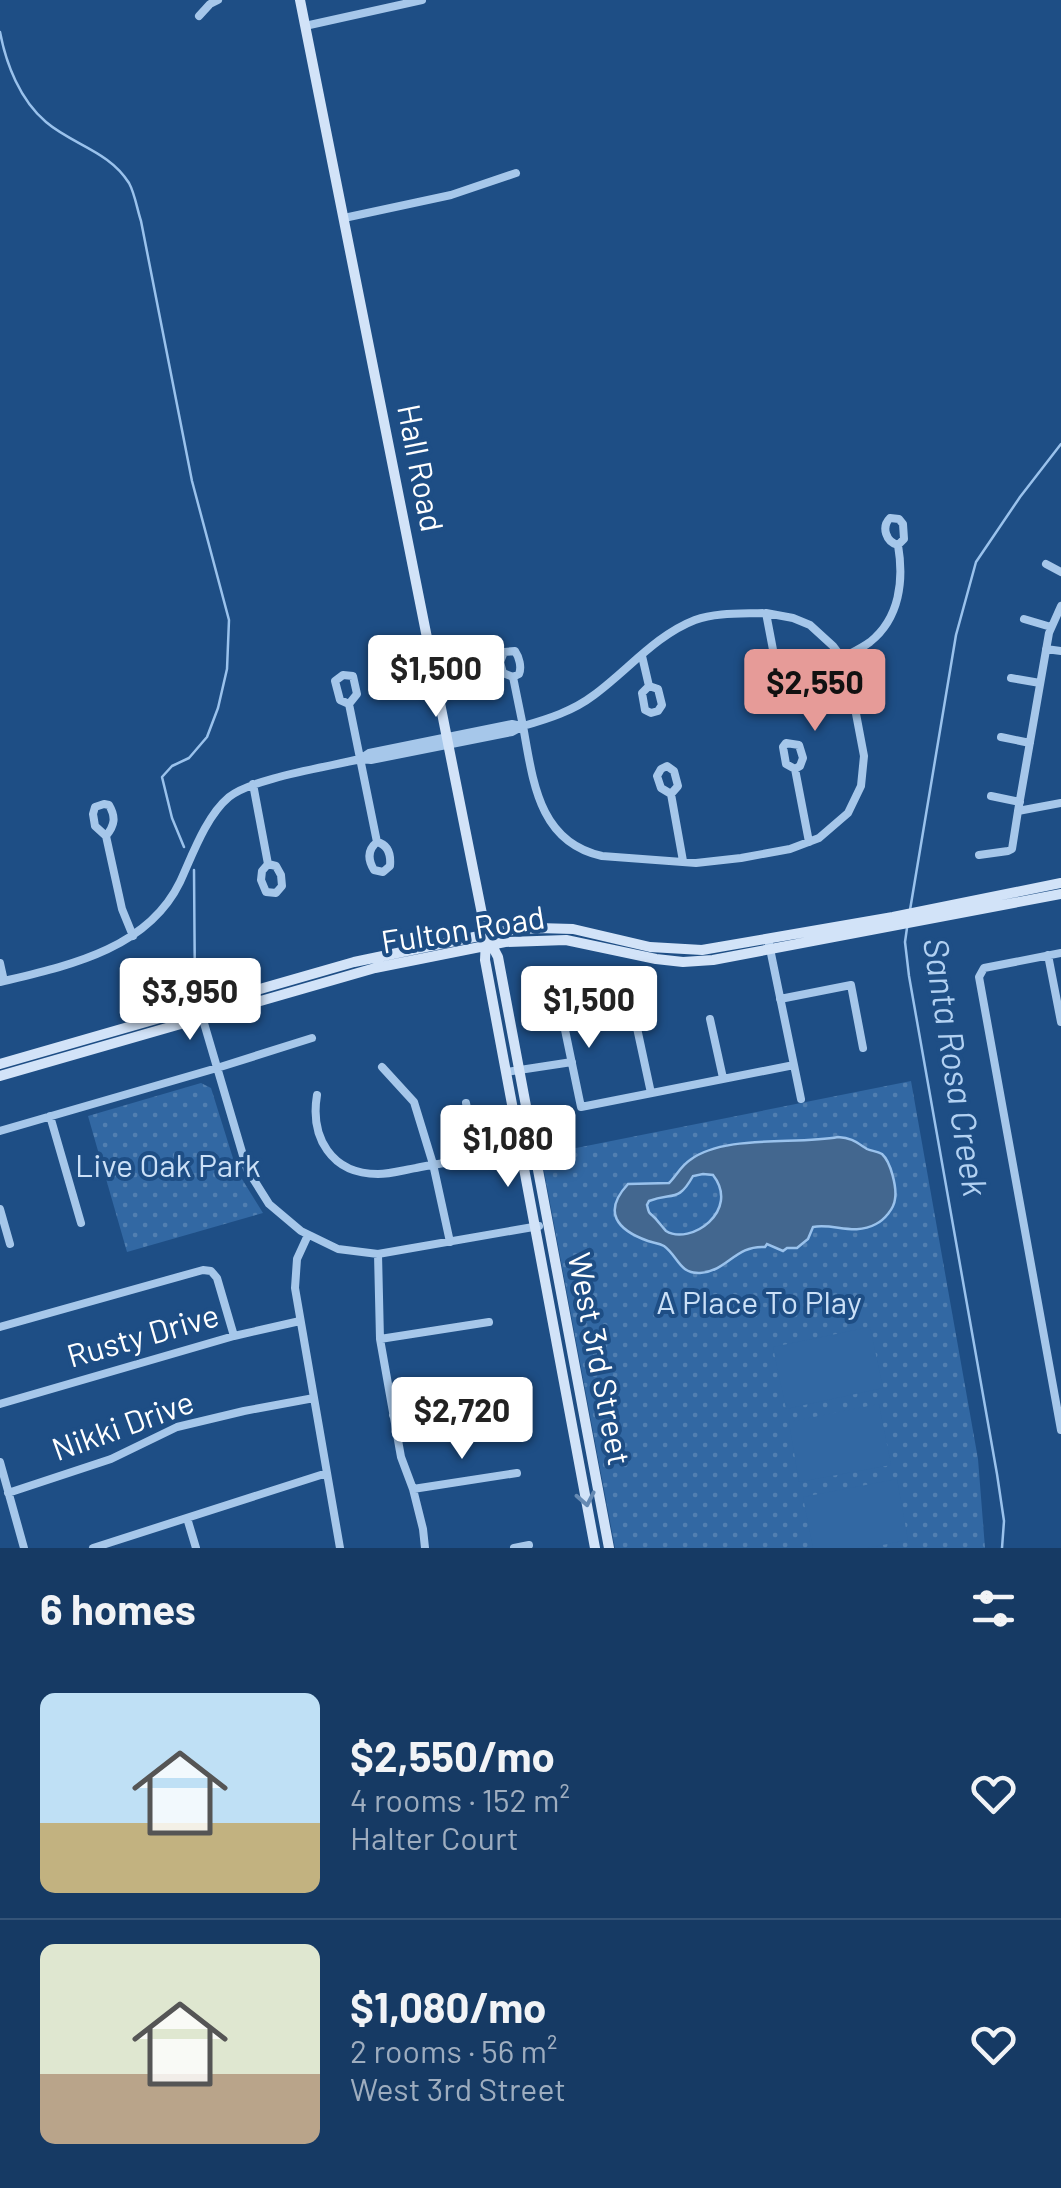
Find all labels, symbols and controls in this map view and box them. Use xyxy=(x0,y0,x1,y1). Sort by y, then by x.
street label: Hall Road xyxy=(391,401,453,535)
pin: $1,500 xyxy=(355,635,517,720)
text: $1,500 xyxy=(390,648,482,686)
pin: $2,550 xyxy=(734,649,896,734)
text: $2,550 xyxy=(766,662,864,700)
street label: Fulton Road xyxy=(378,896,547,960)
water label: Santa Rosa Creek xyxy=(916,935,998,1199)
pin: $3,950 xyxy=(109,958,271,1043)
pin: $1,500 xyxy=(508,966,670,1051)
text: $3,950 xyxy=(142,971,238,1009)
text: $1,500 xyxy=(543,979,635,1017)
pin: $1,080 xyxy=(427,1105,589,1190)
text: $1,080 xyxy=(462,1118,554,1156)
park label: Live Oak Park xyxy=(75,1145,261,1183)
street label: West 3rd Street xyxy=(562,1249,640,1468)
park label: A Place To Play xyxy=(656,1282,862,1320)
street label: Rusty Drive xyxy=(62,1294,223,1374)
pin: $2,720 xyxy=(381,1377,543,1462)
street label: Nikki Drive xyxy=(46,1381,198,1467)
text: $2,720 xyxy=(414,1390,510,1428)
one-way arrow xyxy=(575,1491,596,1507)
icon: filters xyxy=(966,1581,1021,1636)
text: 6 homes xyxy=(40,1583,196,1633)
text: $2,550/mo xyxy=(350,1730,555,1780)
icon: home xyxy=(120,1733,240,1853)
icon: heart xyxy=(966,1766,1021,1821)
text: 4 rooms · 152 m² xyxy=(350,1780,570,1818)
text: Halter Court xyxy=(350,1818,519,1856)
text: $1,080/mo xyxy=(350,1981,547,2031)
icon: home xyxy=(120,1984,240,2104)
icon: heart xyxy=(966,2017,1021,2072)
text: 2 rooms · 56 m² xyxy=(350,2031,558,2069)
text: West 3rd Street xyxy=(350,2069,566,2107)

